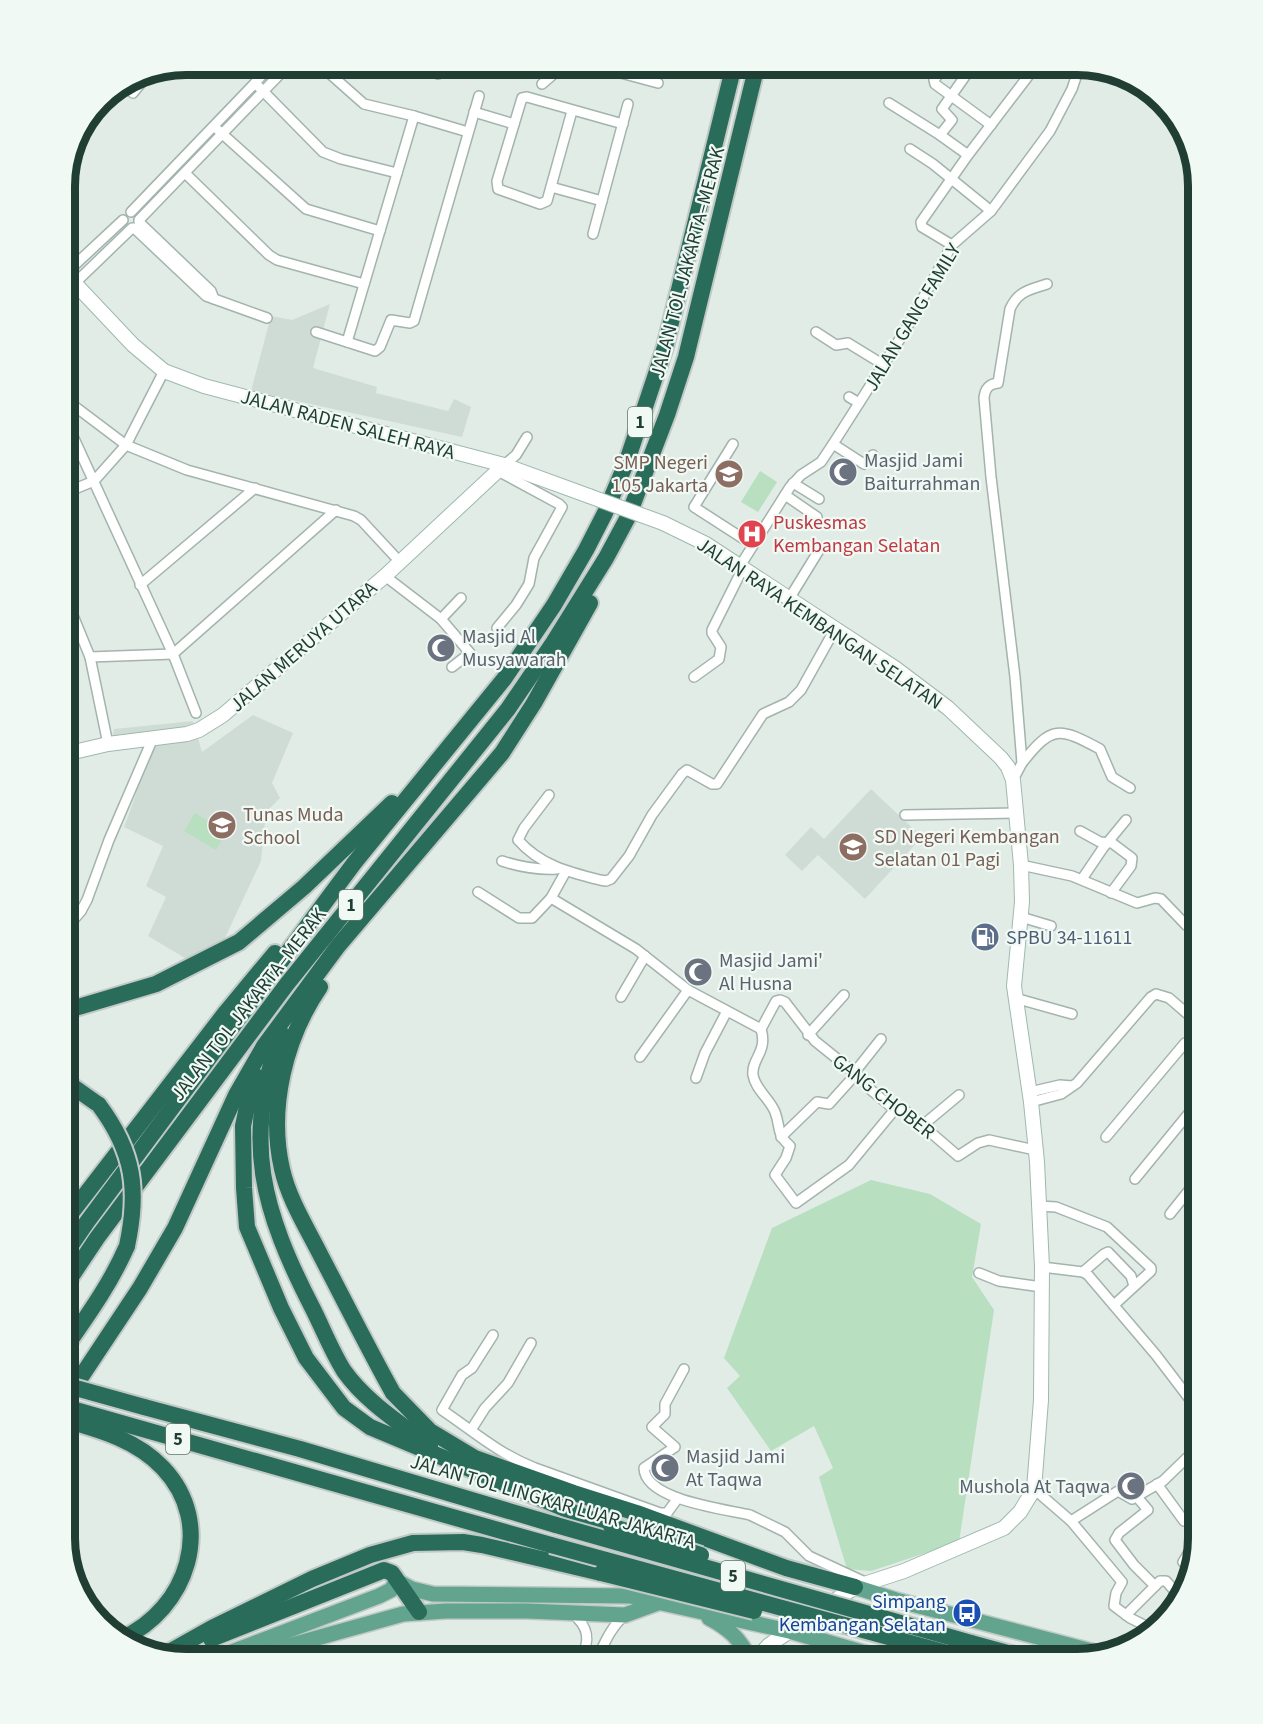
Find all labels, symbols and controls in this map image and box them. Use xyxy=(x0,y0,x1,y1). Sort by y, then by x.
street label: JALAN TOL JAKARTA–MERAK xyxy=(644,143,732,381)
street label: JALAN GANG FAMILY xyxy=(858,238,968,397)
street label: JALAN RADEN SALEH RAYA xyxy=(237,383,458,467)
road number: 1 xyxy=(628,407,652,437)
place label: Masjid Jami Baiturrahman xyxy=(864,447,980,498)
place label: SMP Negeri 105 Jakarta xyxy=(611,449,708,500)
mosque icon: Masjid Jami Baiturrahman xyxy=(827,456,859,488)
school or university icon: SMP Negeri 105 Jakarta xyxy=(713,458,745,490)
place label: Puskesmas Kembangan Selatan xyxy=(773,509,940,560)
hospital icon: Puskesmas Kembangan Selatan xyxy=(736,518,768,550)
street label: JALAN RAYA KEMBANGAN SELATAN xyxy=(691,531,948,717)
street label: JALAN MERUYA UTARA xyxy=(224,575,384,719)
place label: Masjid Al Musyawarah xyxy=(462,623,567,674)
mosque icon: Masjid Al Musyawarah xyxy=(425,632,457,664)
place label: Tunas Muda School xyxy=(243,801,344,852)
school or university icon: Tunas Muda School xyxy=(206,809,238,841)
place label: SD Negeri Kembangan Selatan 01 Pagi xyxy=(874,823,1060,874)
school or university icon: SD Negeri Kembangan Selatan 01 Pagi xyxy=(837,831,869,863)
road number: 1 xyxy=(339,890,363,920)
street label: JALAN TOL JAKARTA–MERAK xyxy=(164,902,333,1107)
fuel station icon: SPBU 34-11611 xyxy=(969,921,1001,953)
place label: SPBU 34-11611 xyxy=(1006,924,1132,952)
place label: Masjid Jami' Al Husna xyxy=(719,947,823,998)
mosque icon: Masjid Jami' Al Husna xyxy=(682,956,714,988)
street label: GANG CHOBER xyxy=(826,1048,941,1146)
road number: 5 xyxy=(166,1424,190,1454)
place label: Masjid Jami At Taqwa xyxy=(686,1443,785,1494)
street label: JALAN TOL LINGKAR LUAR JAKARTA xyxy=(407,1448,699,1556)
mosque icon: Masjid Jami At Taqwa xyxy=(649,1452,681,1484)
mosque icon: Mushola At Taqwa xyxy=(1115,1470,1147,1502)
place label: Mushola At Taqwa xyxy=(959,1473,1110,1501)
road number: 5 xyxy=(721,1561,745,1591)
place label: Simpang Kembangan Selatan xyxy=(779,1588,946,1639)
bus stop icon: Simpang Kembangan Selatan xyxy=(951,1597,983,1629)

